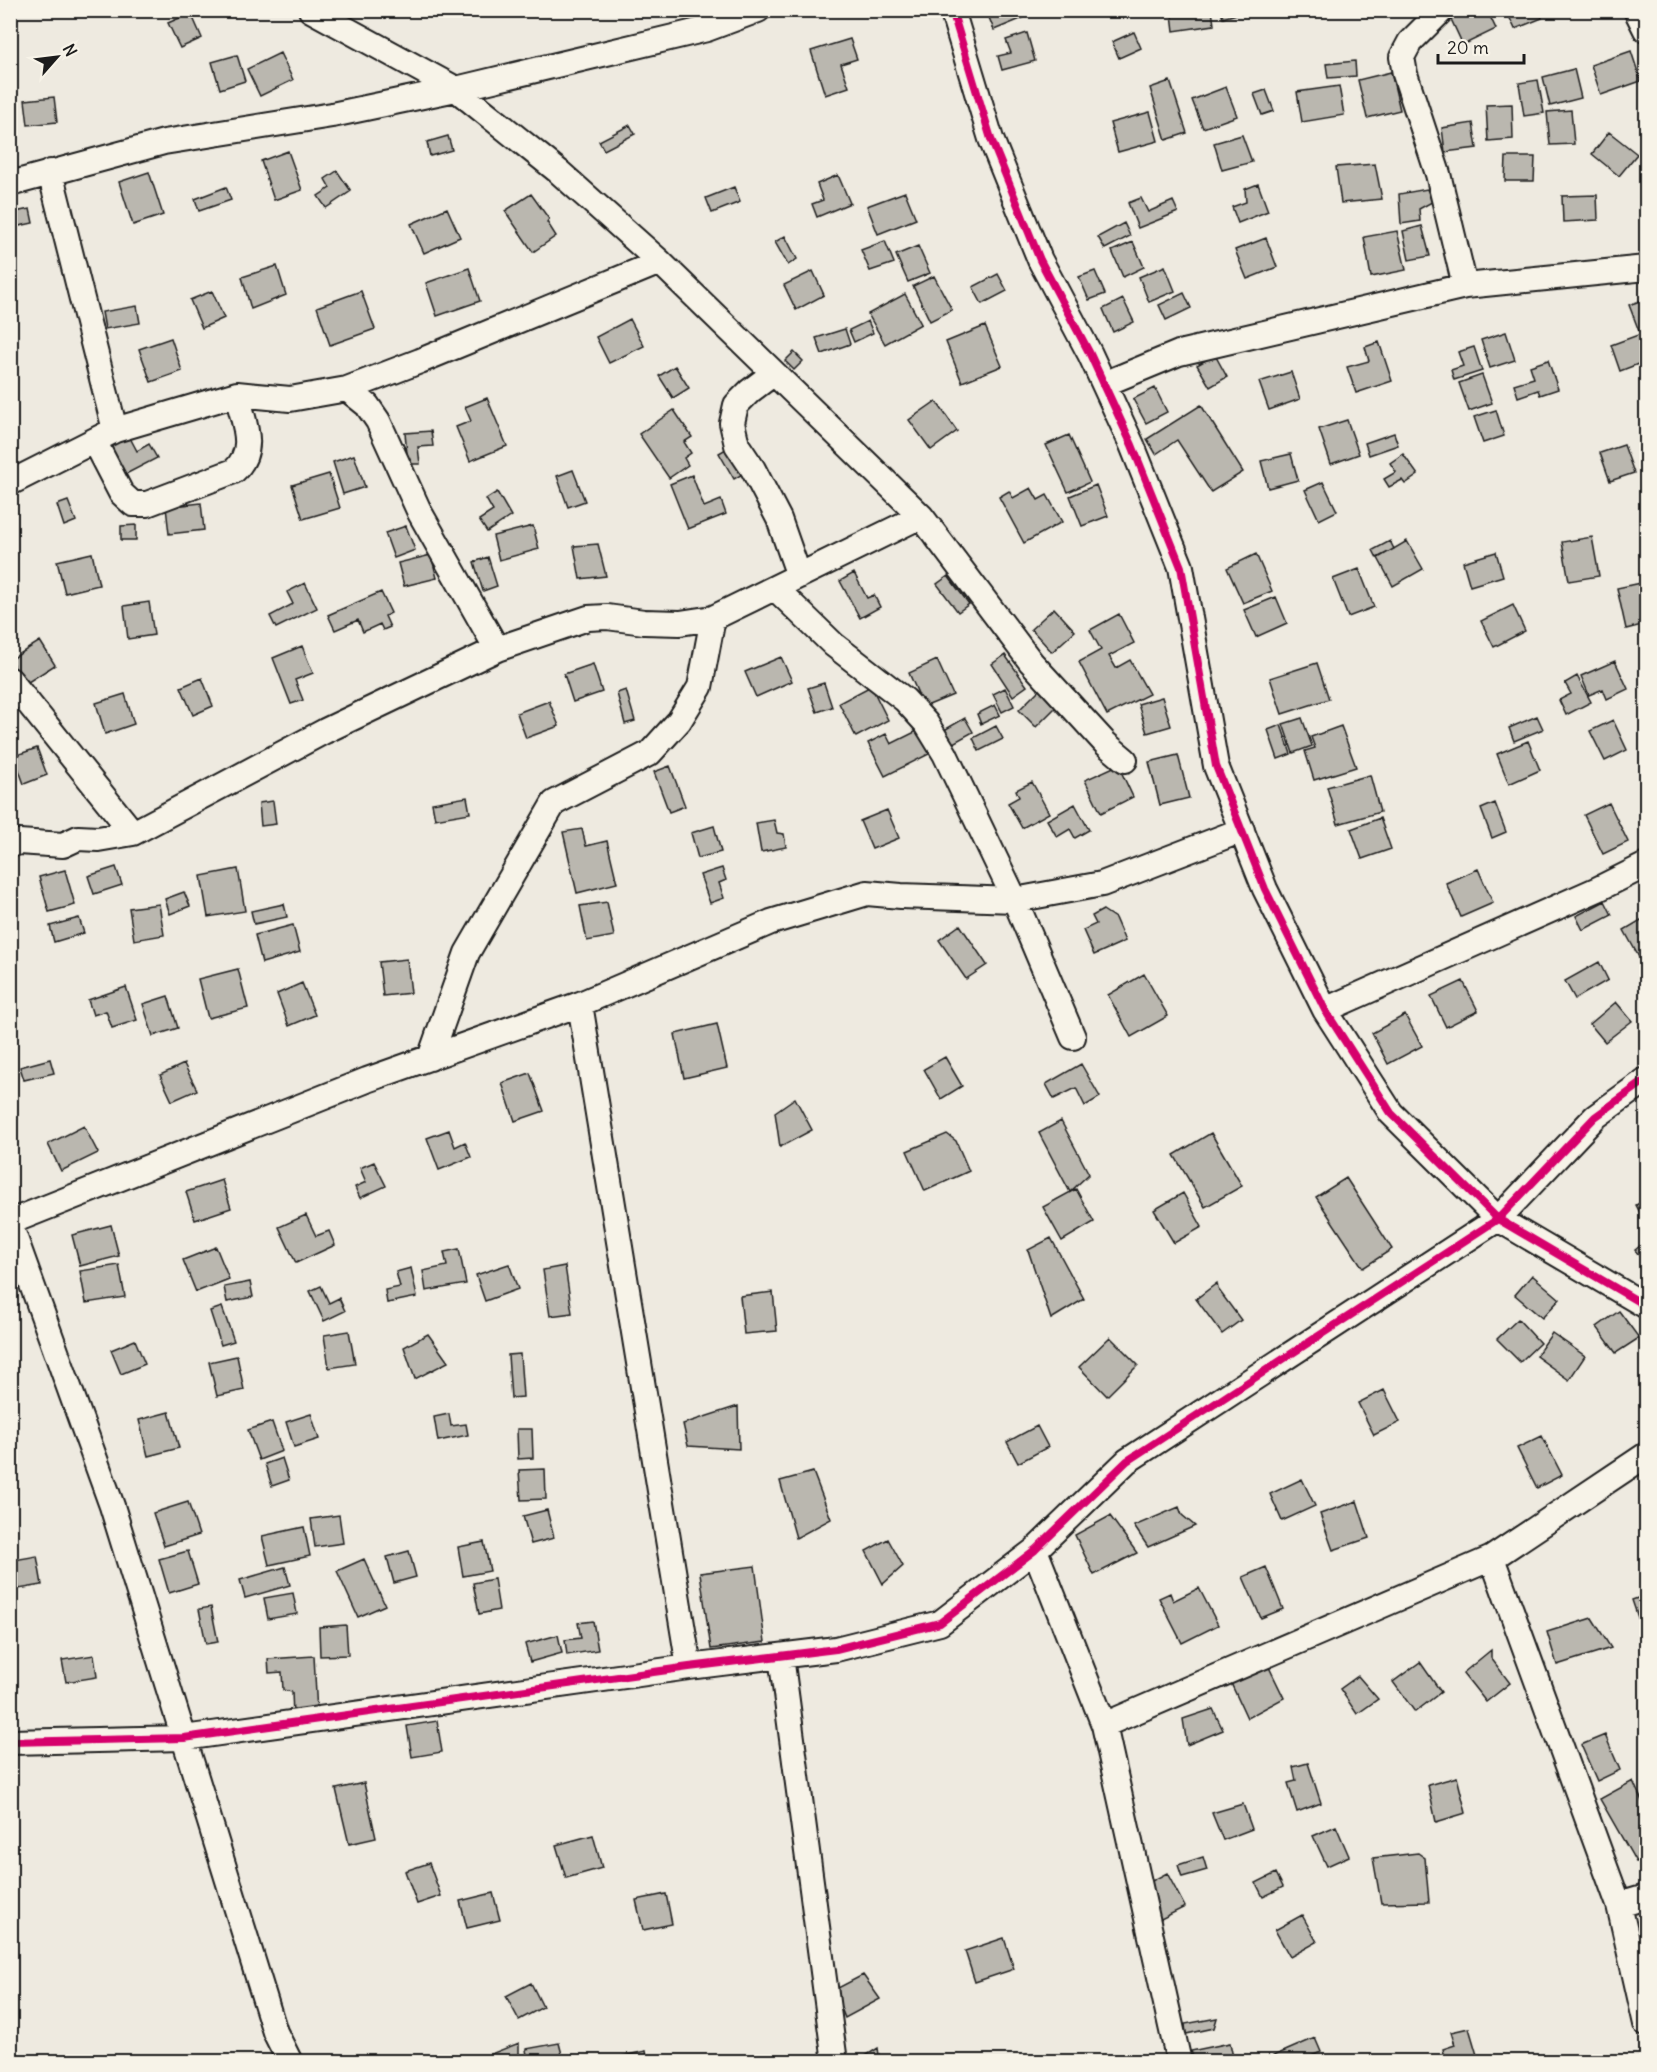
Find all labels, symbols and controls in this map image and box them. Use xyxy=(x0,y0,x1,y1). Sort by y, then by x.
north arrow xyxy=(27,27,87,87)
scale bar xyxy=(1438,27,1524,65)
text: 20 m xyxy=(1447,36,1489,59)
text: N xyxy=(59,40,82,60)

